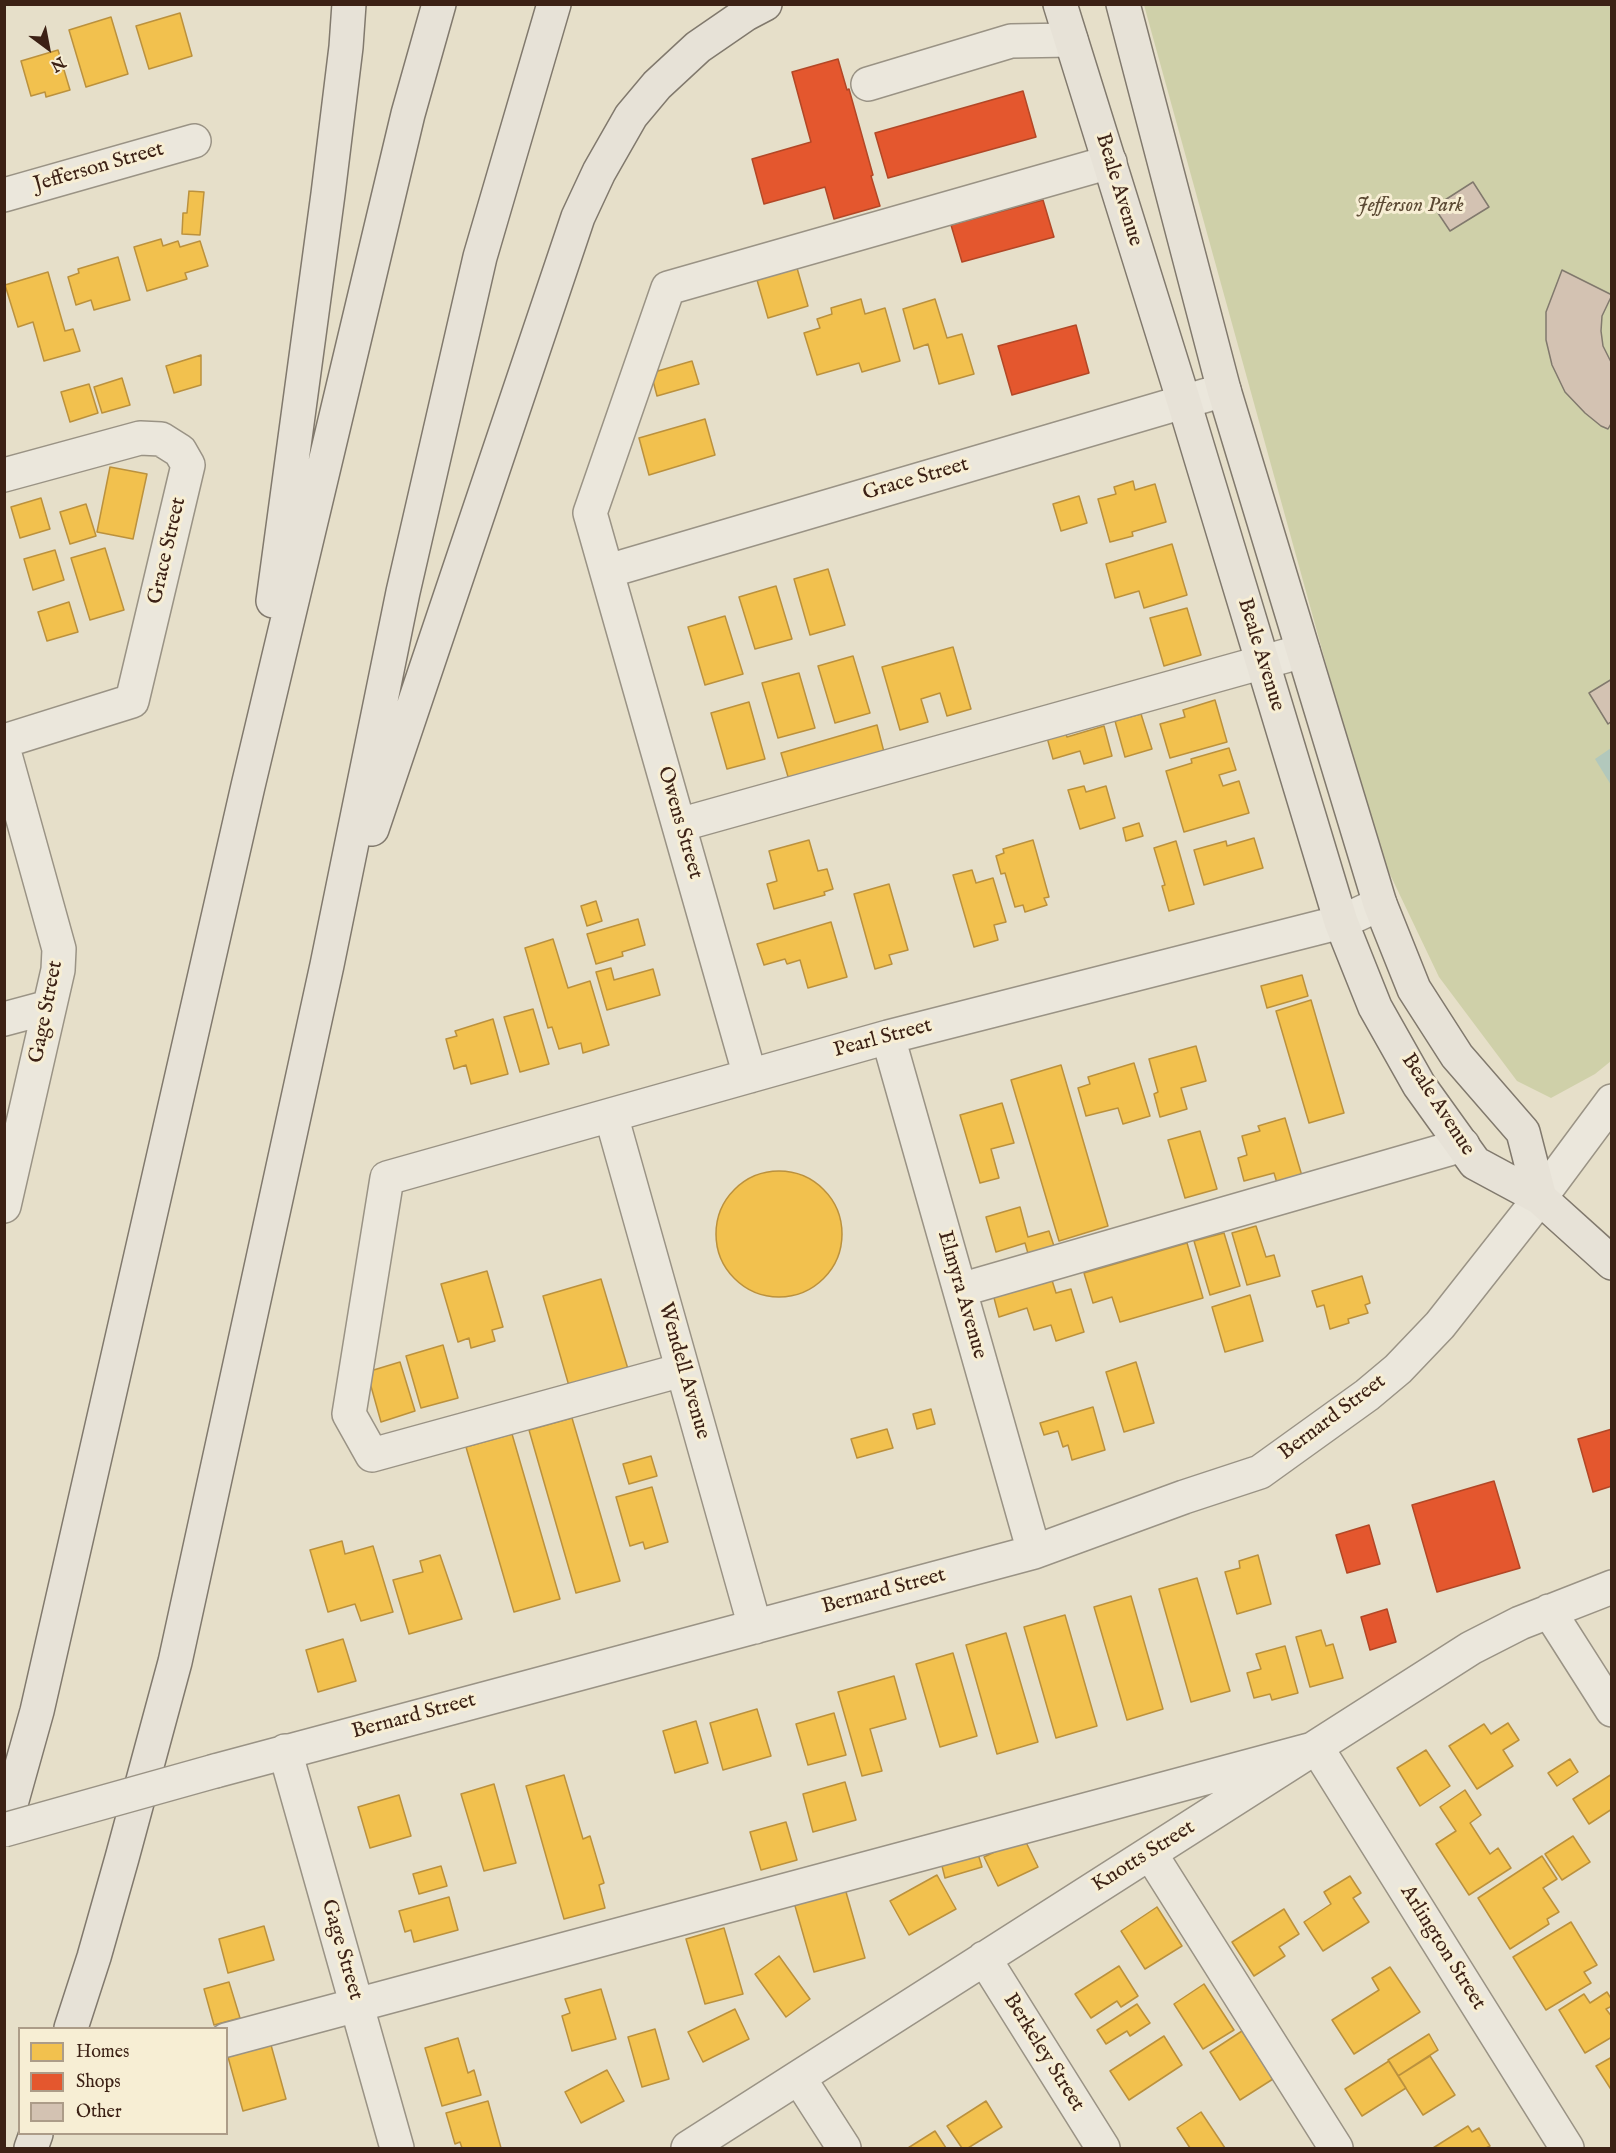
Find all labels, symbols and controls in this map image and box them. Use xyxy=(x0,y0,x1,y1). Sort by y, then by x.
north arrow xyxy=(18,18,78,78)
text: N xyxy=(46,51,69,75)
street label: Beale Avenue xyxy=(1089,131,1147,249)
street label: Jefferson Street xyxy=(31,137,167,199)
park label: Jefferson Park xyxy=(1356,194,1464,220)
street label: Grace Street xyxy=(860,453,972,507)
street label: Grace Street xyxy=(143,495,193,607)
street label: Beale Avenue xyxy=(1231,596,1289,714)
street label: Owens Street xyxy=(651,764,707,882)
street label: Gage Street xyxy=(25,959,69,1065)
street label: Pearl Street xyxy=(831,1014,935,1064)
street label: Beale Avenue xyxy=(1395,1049,1479,1161)
street label: Elmyra Avenue xyxy=(931,1228,991,1362)
street label: Wendell Avenue xyxy=(651,1300,715,1442)
street label: Bernard Street xyxy=(1275,1370,1391,1466)
street label: Bernard Street xyxy=(819,1563,949,1621)
street label: Bernard Street xyxy=(349,1688,479,1746)
street label: Knotts Street xyxy=(1088,1816,1200,1898)
street label: Arlington Street xyxy=(1394,1881,1490,2015)
street label: Gage Street xyxy=(315,1897,367,2003)
street label: Berkeley Street xyxy=(997,1989,1089,2117)
legend xyxy=(18,2027,228,2135)
text: Homes xyxy=(76,2041,129,2064)
text: Shops xyxy=(76,2071,121,2094)
text: Other xyxy=(76,2101,122,2124)

